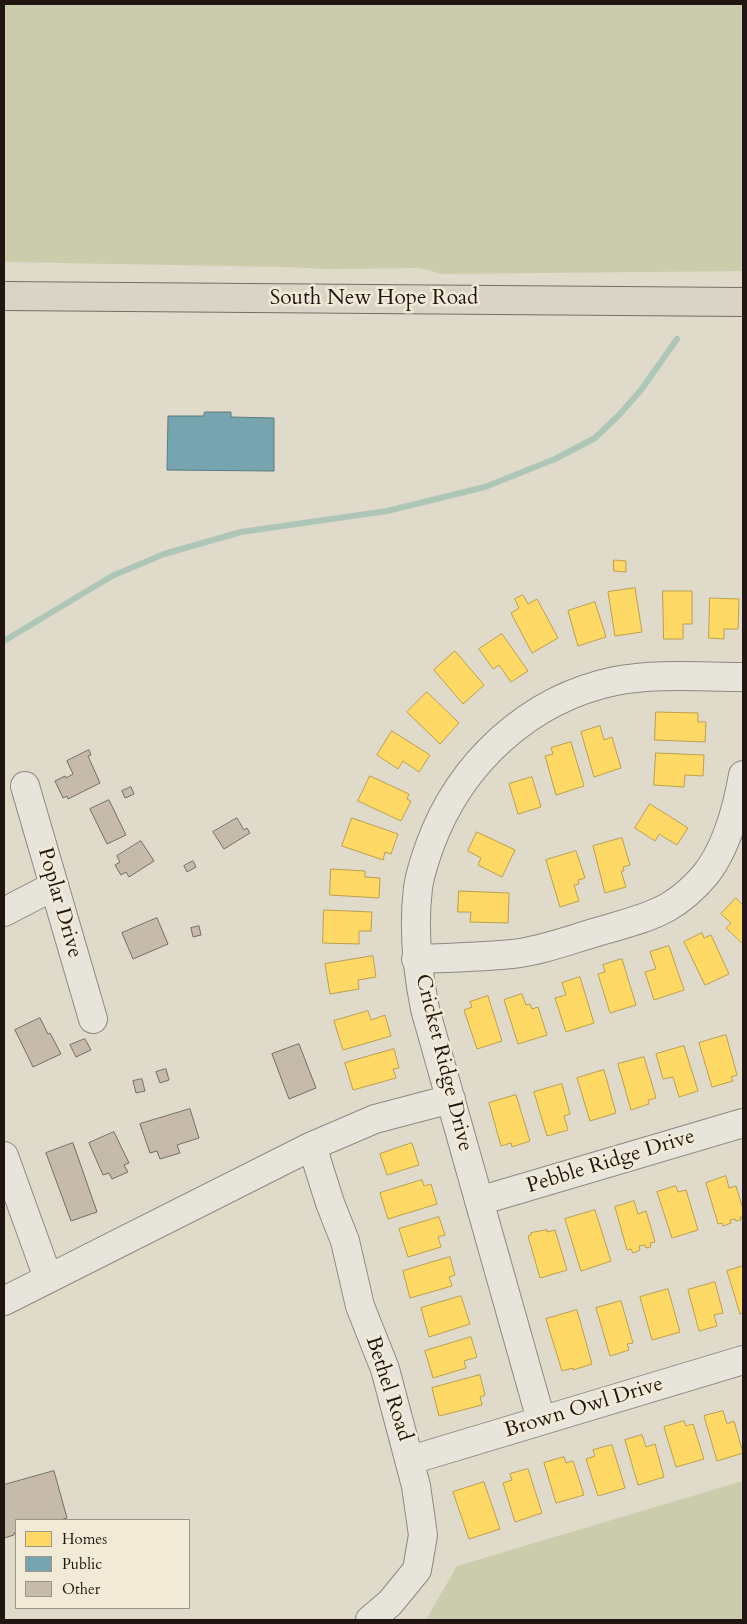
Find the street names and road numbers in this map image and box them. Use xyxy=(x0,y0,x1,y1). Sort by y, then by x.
street label: South New Hope Road xyxy=(270,286,478,312)
street label: Poplar Drive xyxy=(31,845,87,961)
street label: Cricket Ridge Drive xyxy=(409,972,477,1154)
street label: Pebble Ridge Drive xyxy=(524,1124,698,1200)
street label: Bethel Road xyxy=(359,1333,417,1445)
street label: Brown Owl Drive xyxy=(502,1372,666,1444)

